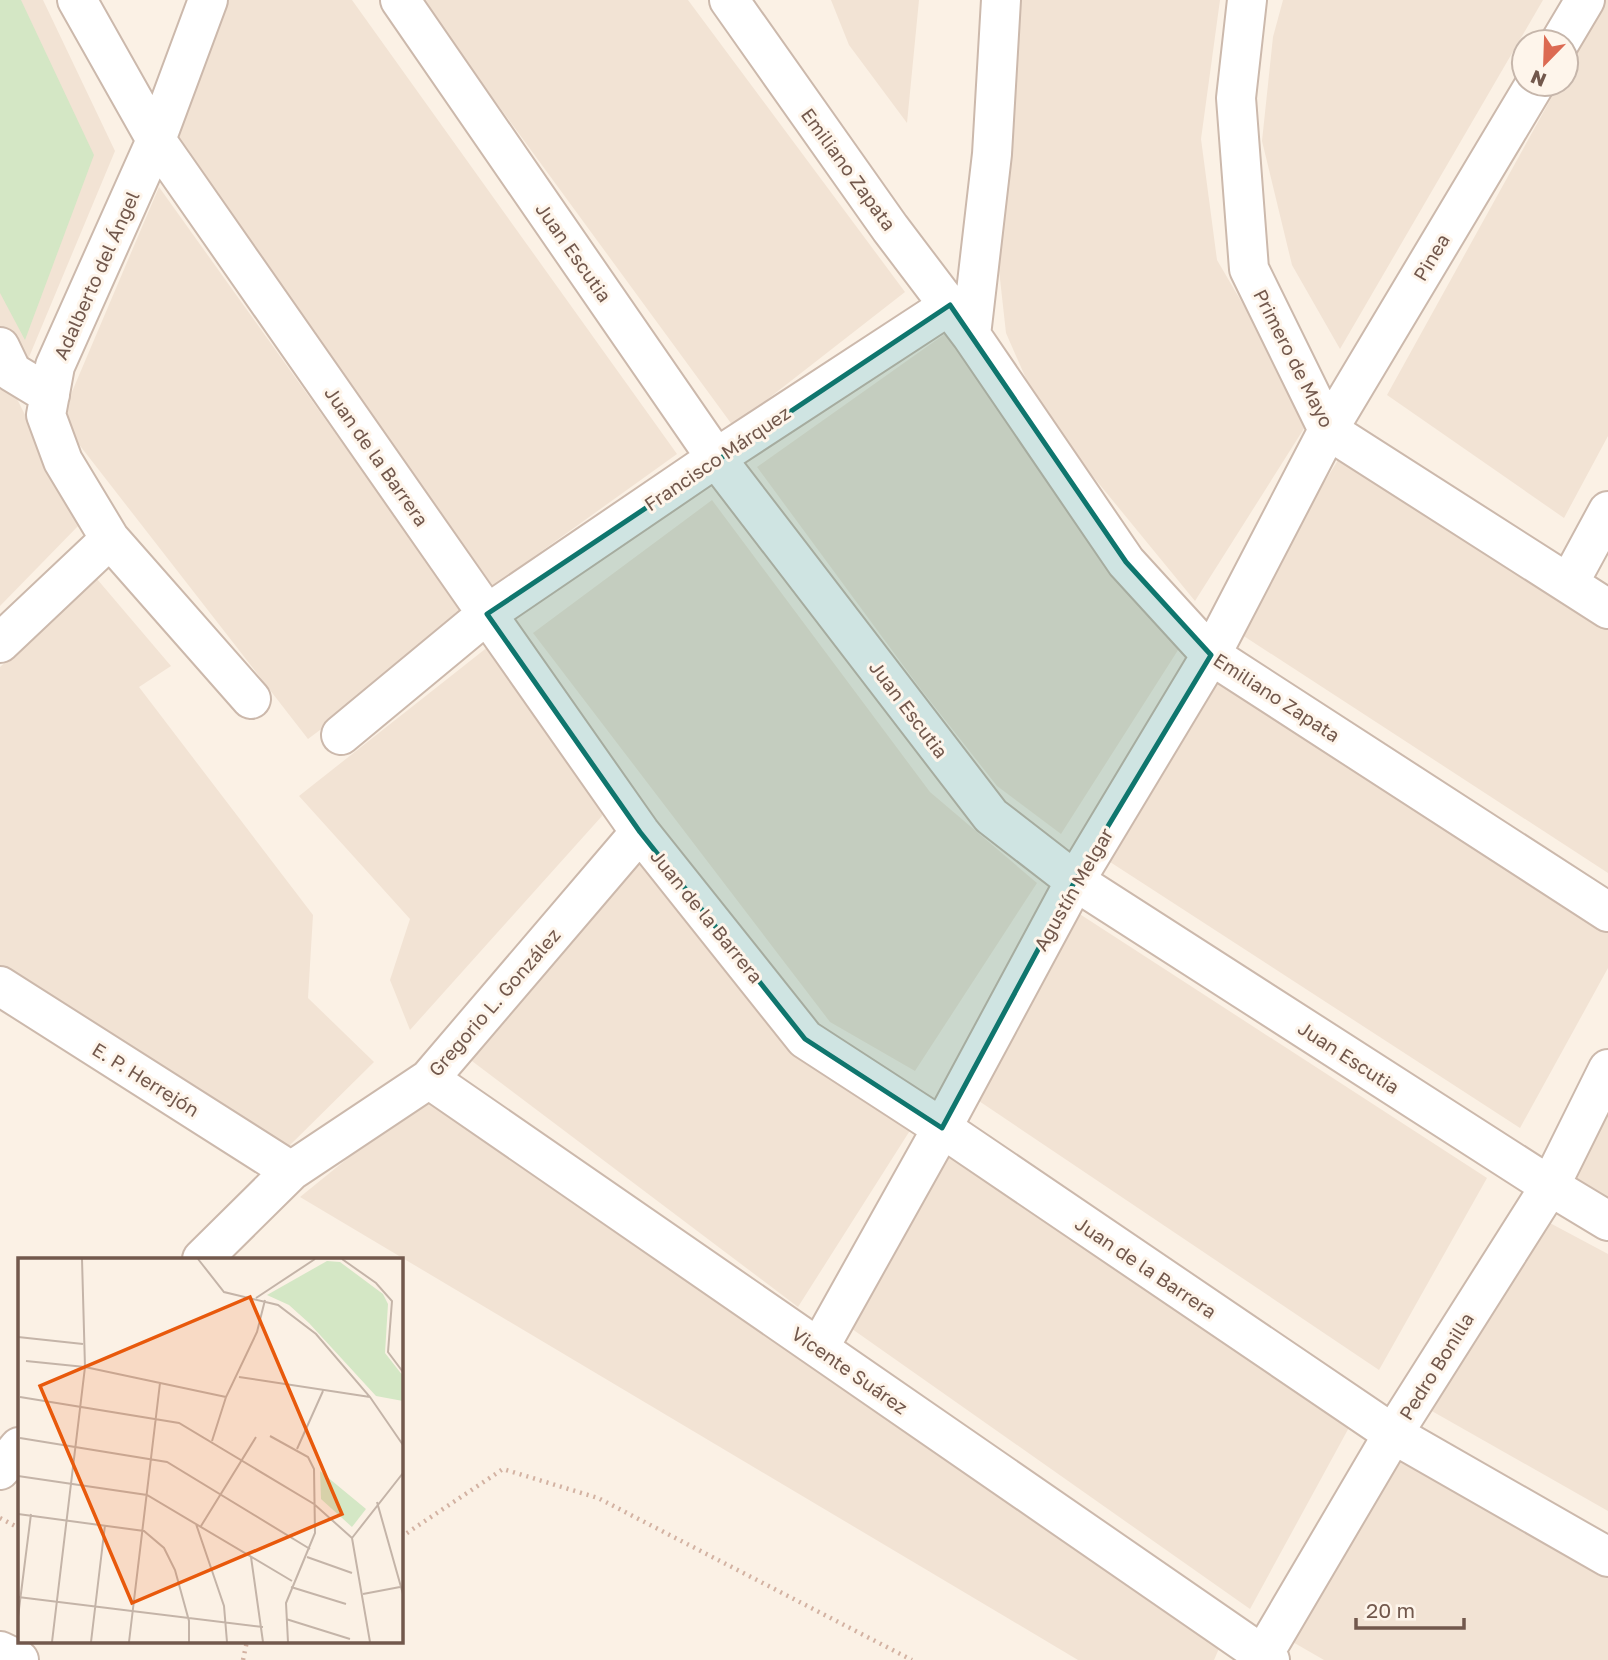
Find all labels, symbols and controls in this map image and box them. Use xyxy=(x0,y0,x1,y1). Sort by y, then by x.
north arrow xyxy=(1510,28,1580,98)
text: N xyxy=(1527,66,1549,93)
street label: Emiliano Zapata xyxy=(797,103,901,235)
street label: Adalberto del Ángel xyxy=(48,187,144,363)
street label: Juan Escutia xyxy=(531,198,617,306)
street label: Pinea xyxy=(1408,229,1454,285)
street label: Primero de Mayo xyxy=(1249,285,1339,431)
street label: Juan de la Barrera xyxy=(320,382,434,530)
street label: Francisco Márquez xyxy=(640,401,794,515)
street label: Emiliano Zapata xyxy=(1210,648,1344,746)
street label: Juan Escutia xyxy=(865,656,953,762)
street label: Agustín Melgar xyxy=(1029,823,1118,955)
street label: Juan de la Barrera xyxy=(646,845,768,987)
street label: Gregorio L. González xyxy=(423,923,565,1081)
street label: Juan Escutia xyxy=(1294,1016,1404,1098)
street label: E. P. Herrejón xyxy=(88,1037,204,1121)
street label: Juan de la Barrera xyxy=(1071,1211,1221,1323)
inset map xyxy=(18,1258,402,1642)
street label: Pedro Bonilla xyxy=(1394,1308,1478,1424)
street label: Vicente Suárez xyxy=(788,1321,912,1419)
scale bar xyxy=(1356,1586,1464,1630)
text: 20 m xyxy=(1366,1597,1415,1623)

